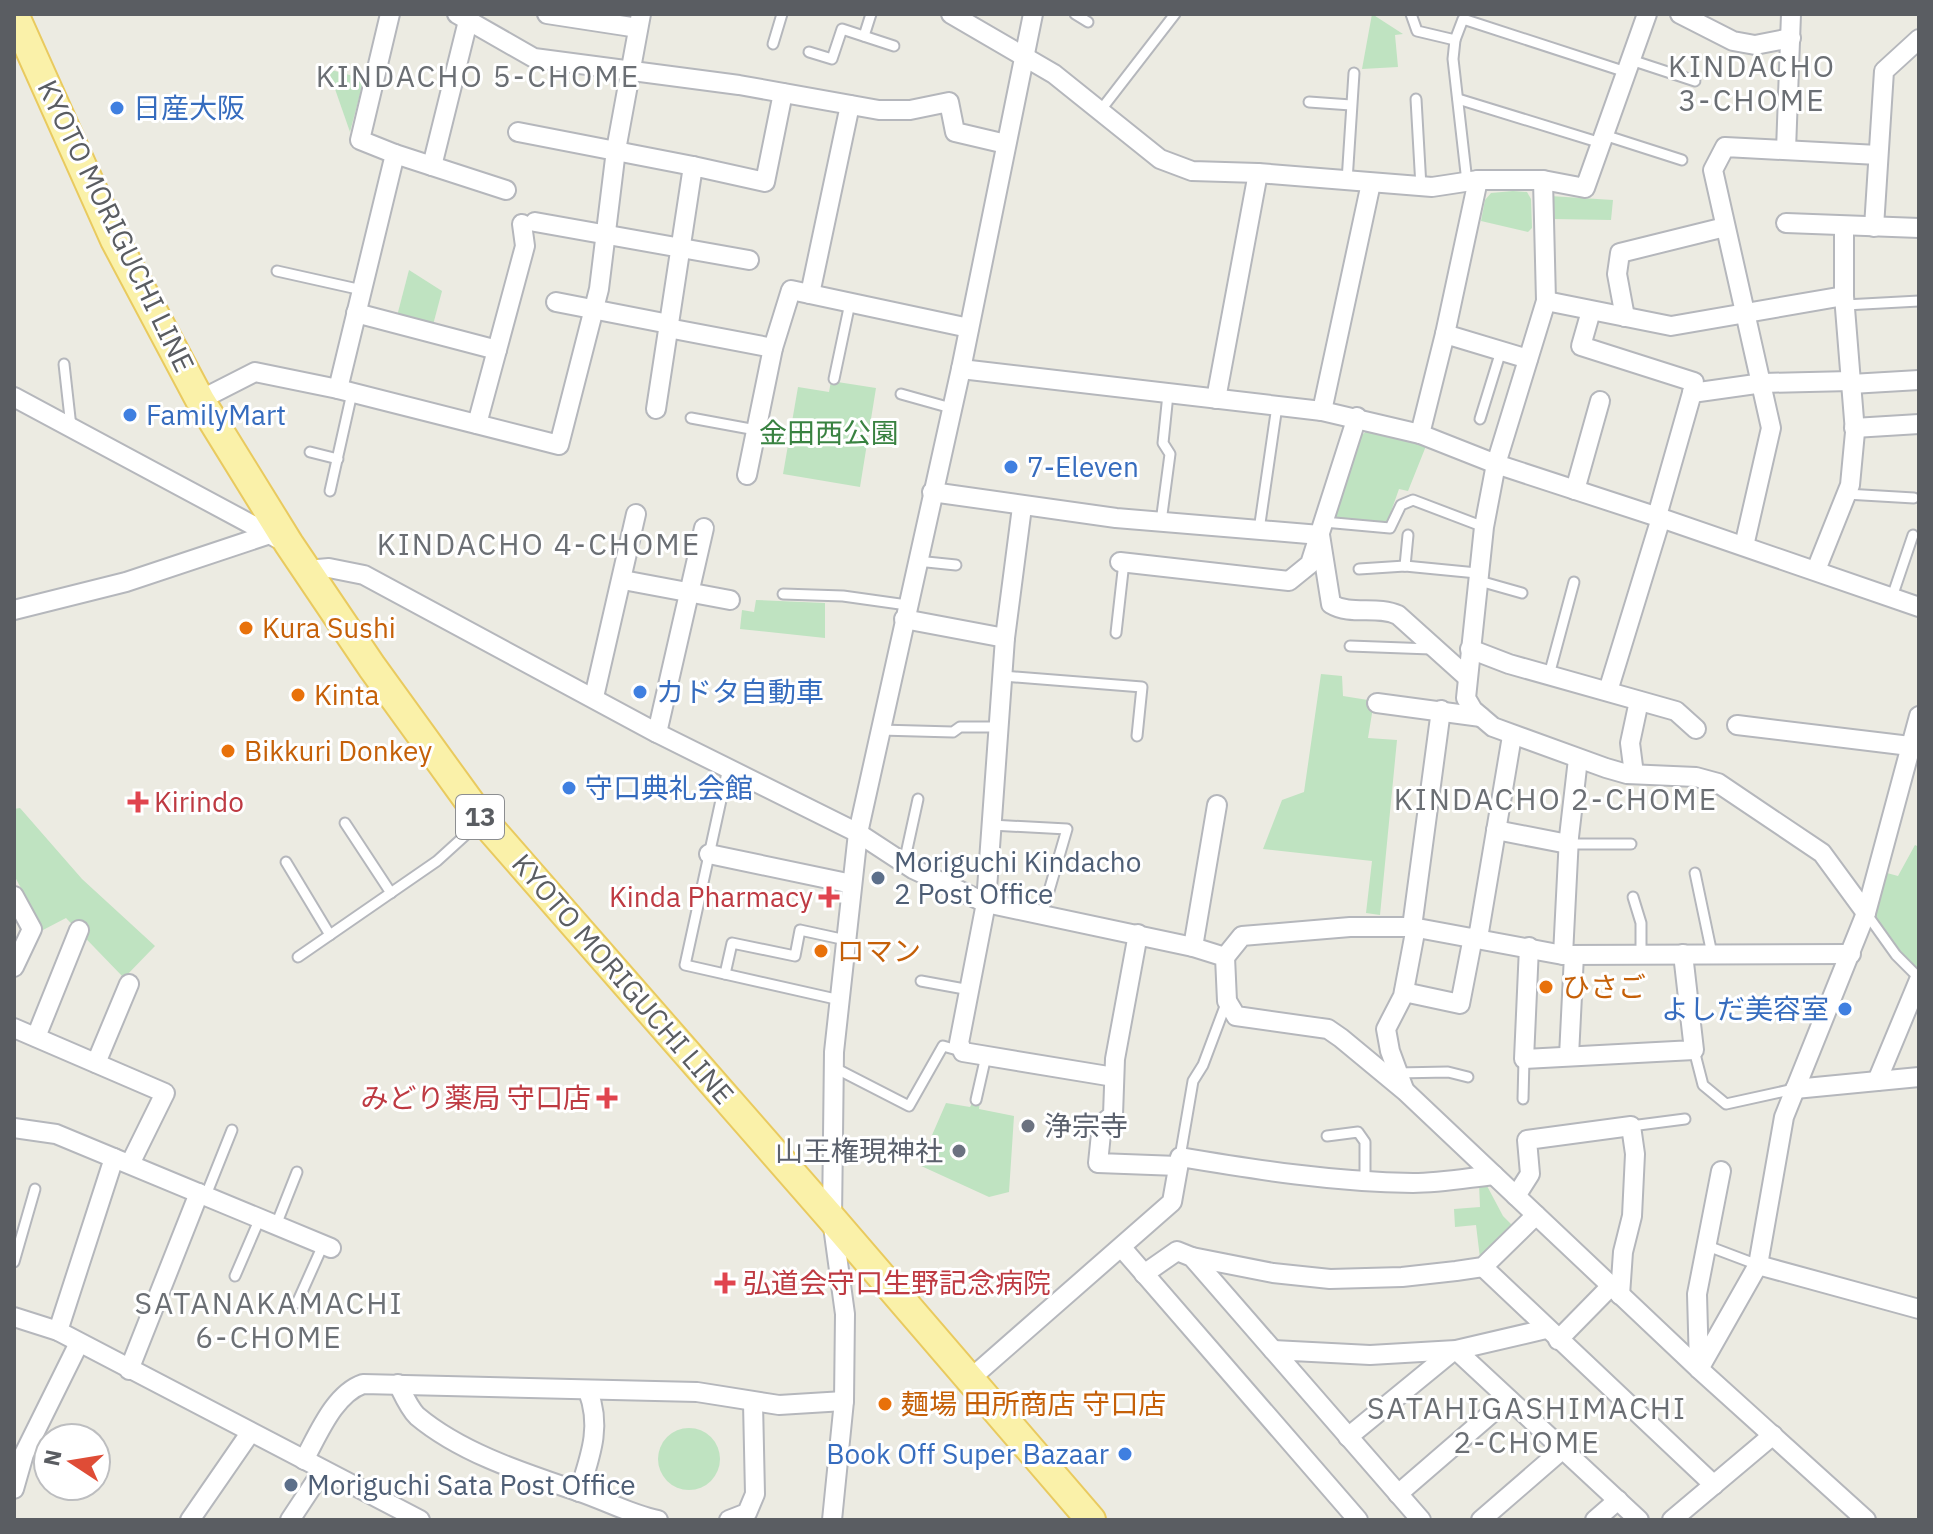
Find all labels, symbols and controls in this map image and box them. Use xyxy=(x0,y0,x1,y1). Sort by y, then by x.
district label: KINDACHO 3-CHOME xyxy=(1668,46,1836,119)
district label: KINDACHO 5-CHOME xyxy=(316,56,640,95)
street label: KYOTO MORIGUCHI LINE xyxy=(30,74,203,378)
place label: 日産大阪 xyxy=(133,89,245,126)
marker: 日産大阪 xyxy=(108,99,126,117)
place label: FamilyMart xyxy=(146,396,286,433)
marker: FamilyMart xyxy=(121,406,139,424)
park label: 金田西公園 xyxy=(759,414,899,451)
place label: 7-Eleven xyxy=(1027,448,1139,485)
marker: 7-Eleven xyxy=(1002,458,1020,476)
district label: KINDACHO 4-CHOME xyxy=(377,524,701,563)
place label: Kura Sushi xyxy=(262,609,396,646)
marker: Kura Sushi xyxy=(237,619,255,637)
place label: カドタ自動車 xyxy=(656,673,824,710)
place label: Kinta xyxy=(314,676,379,713)
marker: カドタ自動車 xyxy=(631,683,649,701)
marker: Kinta xyxy=(289,686,307,704)
place label: Bikkuri Donkey xyxy=(244,732,432,769)
marker: Bikkuri Donkey xyxy=(219,742,237,760)
place label: 守口典礼会館 xyxy=(585,769,753,806)
marker: 守口典礼会館 xyxy=(560,779,578,797)
district label: KINDACHO 2-CHOME xyxy=(1394,779,1718,818)
place label: Kirindo xyxy=(154,783,244,820)
marker: Kirindo xyxy=(129,793,147,811)
road number: 13 xyxy=(456,795,504,839)
place label: Moriguchi Kindacho 2 Post Office xyxy=(894,843,1141,912)
street label: KYOTO MORIGUCHI LINE xyxy=(504,846,743,1112)
marker: Moriguchi Kindacho 2 Post Office xyxy=(869,869,887,887)
place label: Kinda Pharmacy xyxy=(609,878,813,915)
marker: Kinda Pharmacy xyxy=(820,888,838,906)
place label: ロマン xyxy=(837,932,921,969)
marker: ロマン xyxy=(812,942,830,960)
place label: ひさご xyxy=(1562,968,1646,1005)
marker: ひさご xyxy=(1537,978,1555,996)
place label: よしだ美容室 xyxy=(1661,990,1829,1027)
marker: よしだ美容室 xyxy=(1836,1000,1854,1018)
place label: みどり薬局 守口店 xyxy=(360,1079,591,1116)
marker: みどり薬局 守口店 xyxy=(598,1089,616,1107)
place label: 浄宗寺 xyxy=(1044,1107,1128,1144)
marker: 浄宗寺 xyxy=(1019,1117,1037,1135)
place label: 山王権現神社 xyxy=(775,1132,943,1169)
marker: 山王権現神社 xyxy=(950,1142,968,1160)
place label: 弘道会守口生野記念病院 xyxy=(743,1264,1051,1301)
marker: 弘道会守口生野記念病院 xyxy=(714,1272,736,1294)
district label: SATANAKAMACHI 6-CHOME xyxy=(135,1283,403,1356)
place label: 麺場 田所商店 守口店 xyxy=(901,1385,1166,1422)
district label: SATAHIGASHIMACHI 2-CHOME xyxy=(1367,1388,1687,1461)
marker: 麺場 田所商店 守口店 xyxy=(876,1395,894,1413)
north arrow xyxy=(32,1422,112,1502)
place label: Book Off Super Bazaar xyxy=(826,1435,1109,1472)
marker: Book Off Super Bazaar xyxy=(1116,1445,1134,1463)
text: N xyxy=(36,1447,68,1469)
place label: Moriguchi Sata Post Office xyxy=(307,1466,636,1503)
marker: Moriguchi Sata Post Office xyxy=(282,1476,300,1494)

